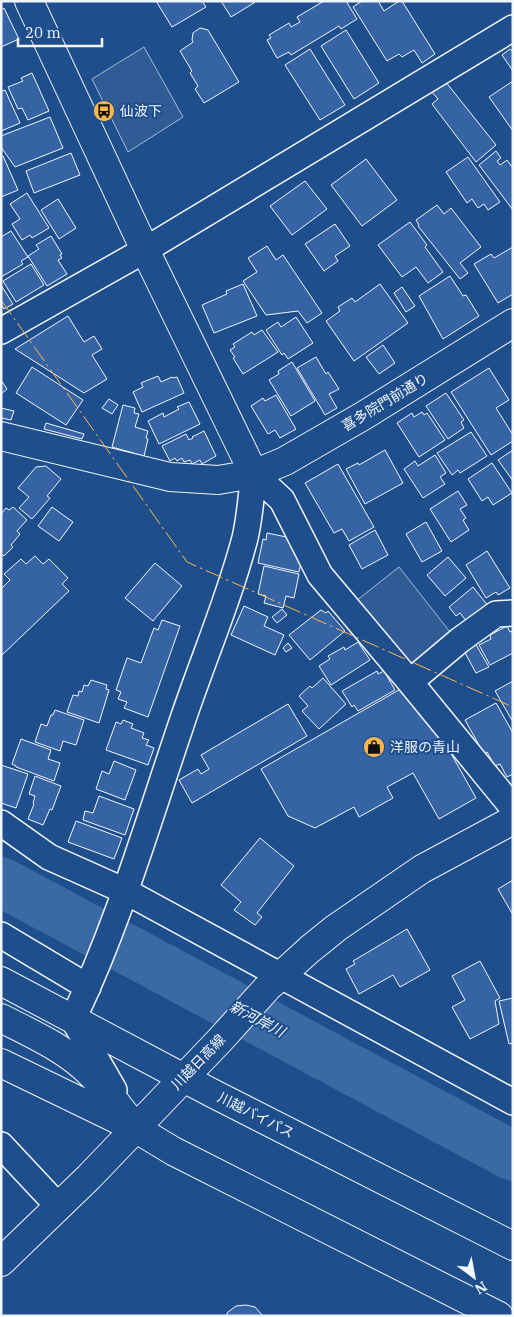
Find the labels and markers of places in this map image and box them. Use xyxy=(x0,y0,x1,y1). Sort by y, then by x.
bus stop icon: 仙波下 xyxy=(92,99,116,123)
place label: 仙波下 xyxy=(120,102,162,120)
shop icon: 洋服の青山 xyxy=(362,735,386,759)
place label: 洋服の青山 xyxy=(390,738,460,756)

